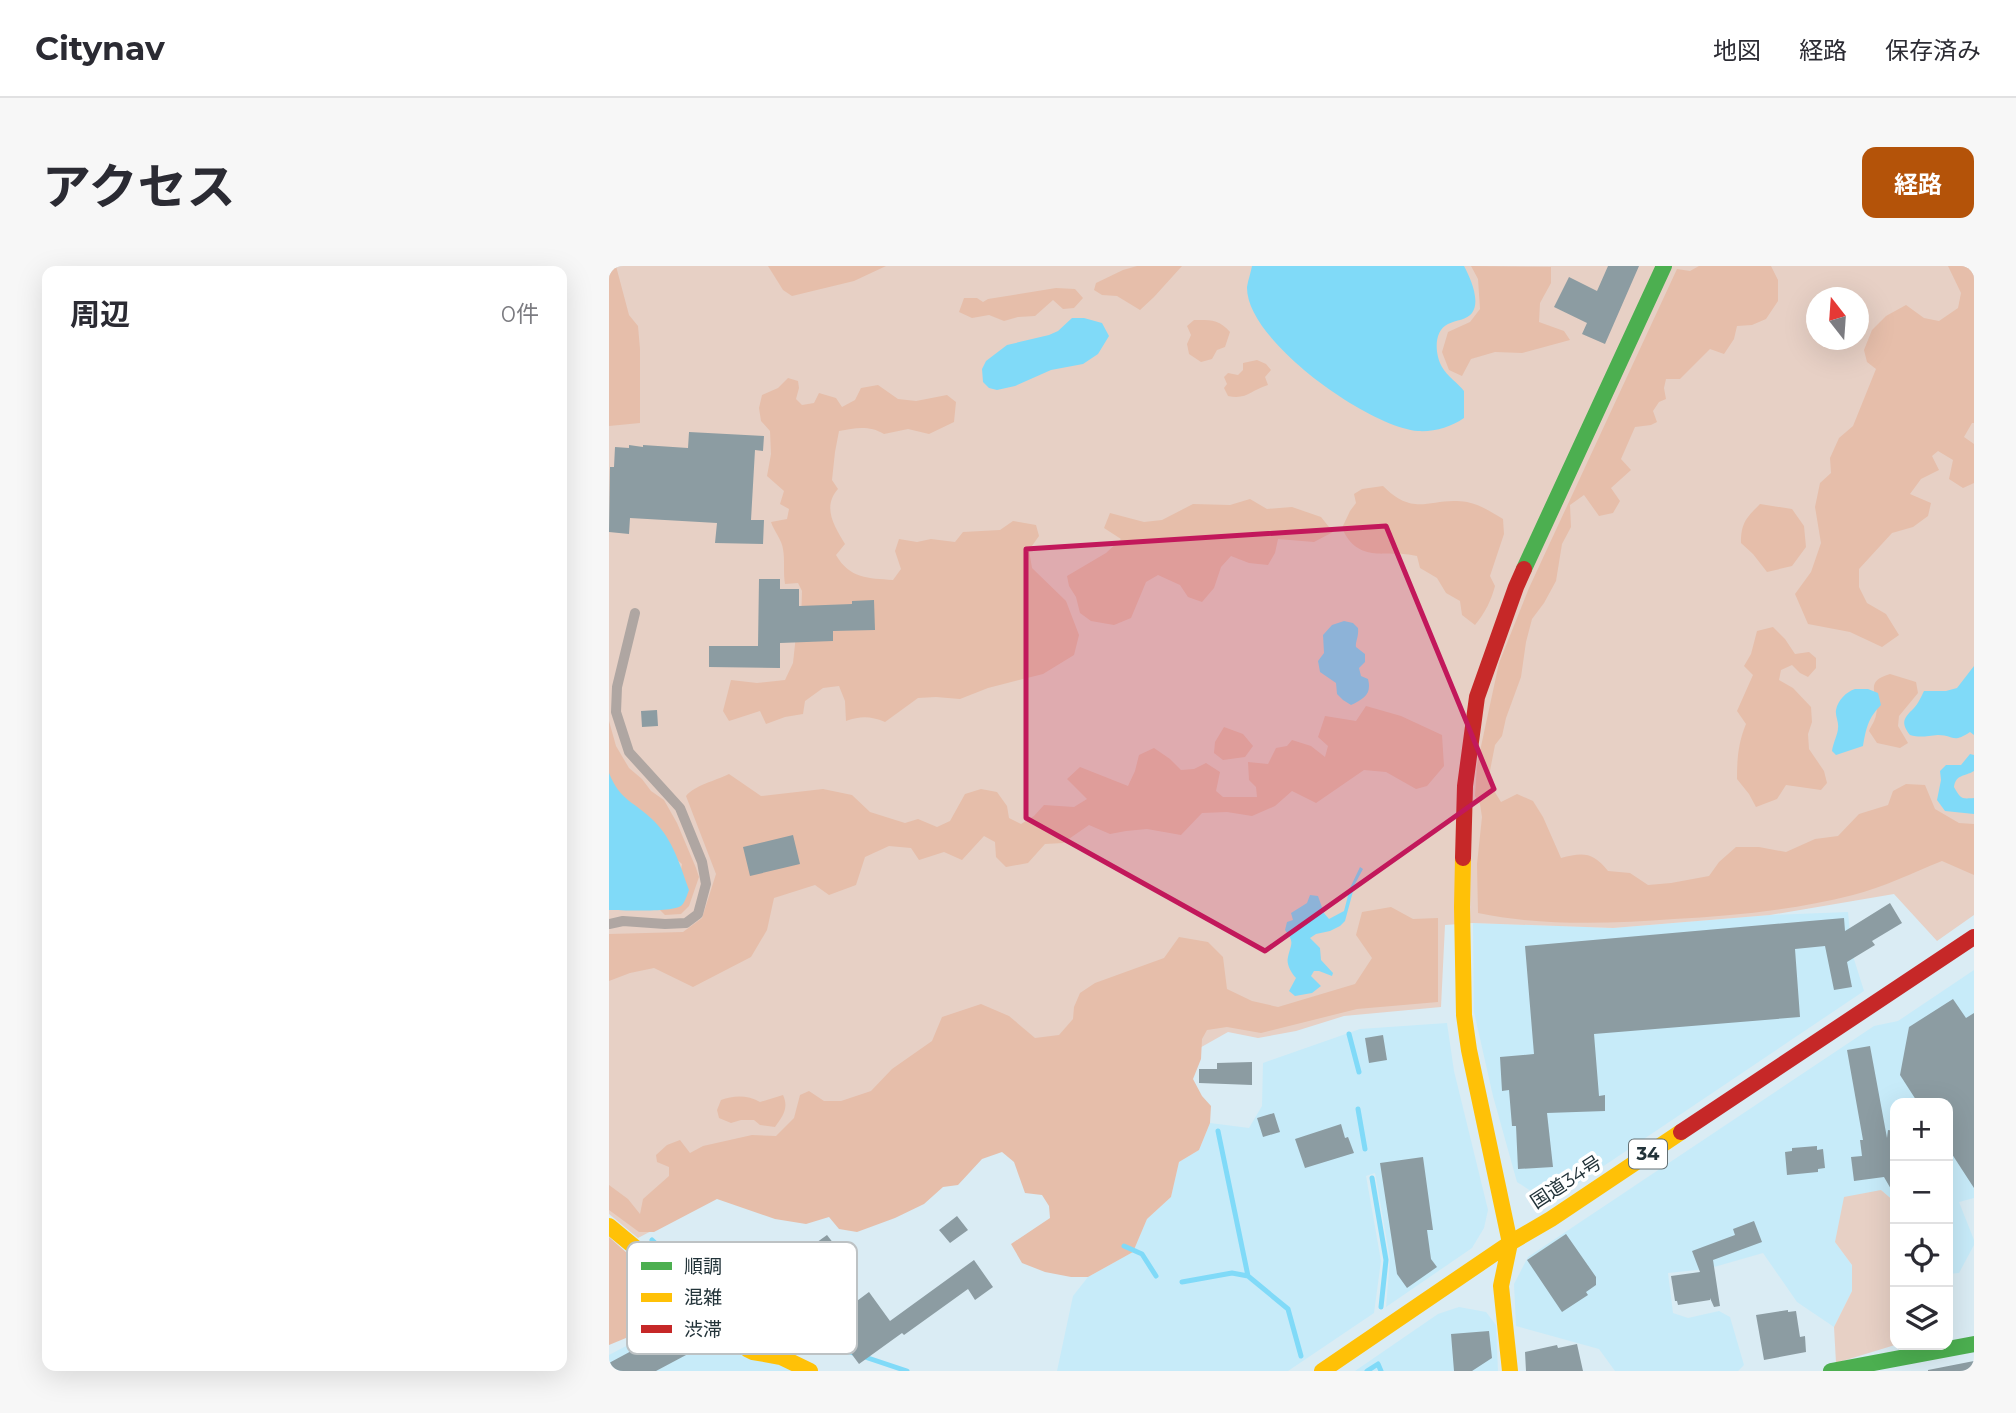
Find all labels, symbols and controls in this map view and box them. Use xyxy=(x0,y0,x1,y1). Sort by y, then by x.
text: Citynav xyxy=(35,28,165,68)
text: 地図 xyxy=(1713,36,1761,65)
text: 経路 xyxy=(1799,36,1847,65)
text: 保存済み xyxy=(1885,36,1981,65)
button: 経路 xyxy=(1862,147,1974,218)
text: アクセス xyxy=(42,157,236,216)
north arrow xyxy=(1806,287,1869,350)
text: 周辺 xyxy=(70,296,130,333)
text: 0件 xyxy=(501,300,539,328)
map controls xyxy=(1890,1098,1953,1350)
button: + xyxy=(1890,1098,1953,1161)
road number: 34 xyxy=(1629,1140,1667,1169)
street label: 国道34号 xyxy=(1526,1150,1606,1214)
button: − xyxy=(1890,1161,1953,1224)
button: locate xyxy=(1890,1224,1953,1287)
legend xyxy=(627,1242,857,1354)
text: 順調 xyxy=(684,1255,722,1278)
text: 混雑 xyxy=(684,1286,722,1309)
button: layers xyxy=(1890,1287,1953,1350)
text: 渋滞 xyxy=(684,1318,722,1341)

